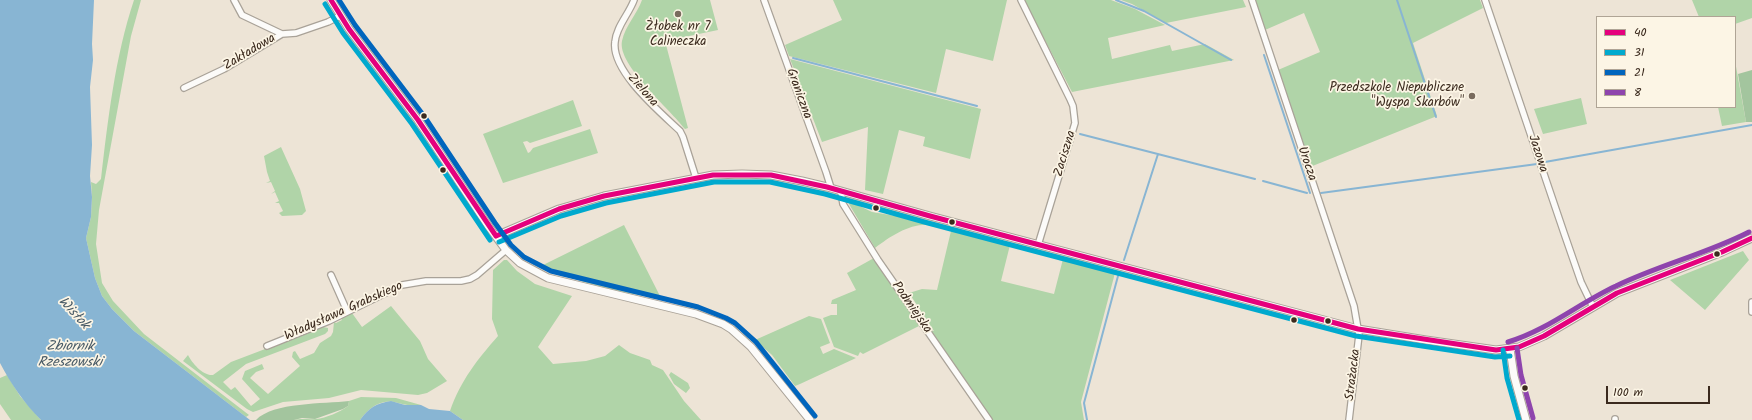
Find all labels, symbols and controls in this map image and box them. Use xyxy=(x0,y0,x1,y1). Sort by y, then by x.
marker: Żłobek nr 7 Calineczka xyxy=(673,9,683,19)
legend xyxy=(1596,16,1736,108)
place label: Żłobek nr 7 Calineczka xyxy=(645,20,711,51)
text: 40 xyxy=(1634,23,1647,42)
street label: Zakładowa xyxy=(221,31,279,75)
text: 31 xyxy=(1634,43,1645,62)
text: 21 xyxy=(1634,63,1645,82)
street label: Graniczna xyxy=(782,66,814,122)
street label: Zielona xyxy=(623,71,661,111)
place label: Przedszkole Niepubliczne "Wyspa Skarbów" xyxy=(1329,81,1464,112)
text: 8 xyxy=(1634,83,1641,102)
marker: Przedszkole Niepubliczne "Wyspa Skarbów" xyxy=(1467,91,1477,101)
unlabelled marker xyxy=(419,111,429,121)
street label: Zaciszna xyxy=(1052,129,1080,179)
street label: Jazowa xyxy=(1524,133,1550,175)
street label: Urocza xyxy=(1293,145,1319,183)
unlabelled marker xyxy=(438,165,448,175)
unlabelled marker xyxy=(871,203,881,213)
unlabelled marker xyxy=(947,217,957,227)
unlabelled marker xyxy=(1712,249,1722,259)
street label: Władysława Grabskiego xyxy=(282,279,406,345)
street label: Podmiejska xyxy=(887,279,935,337)
water label: Wisłok xyxy=(54,294,92,334)
unlabelled marker xyxy=(1289,315,1299,325)
unlabelled marker xyxy=(1323,316,1333,326)
water label: Zbiornik Rzeszowski xyxy=(38,340,102,372)
street label: Strażacka xyxy=(1343,348,1365,402)
scale bar xyxy=(1608,378,1712,404)
unlabelled marker xyxy=(1520,383,1530,393)
text: 100 m xyxy=(1613,383,1643,402)

